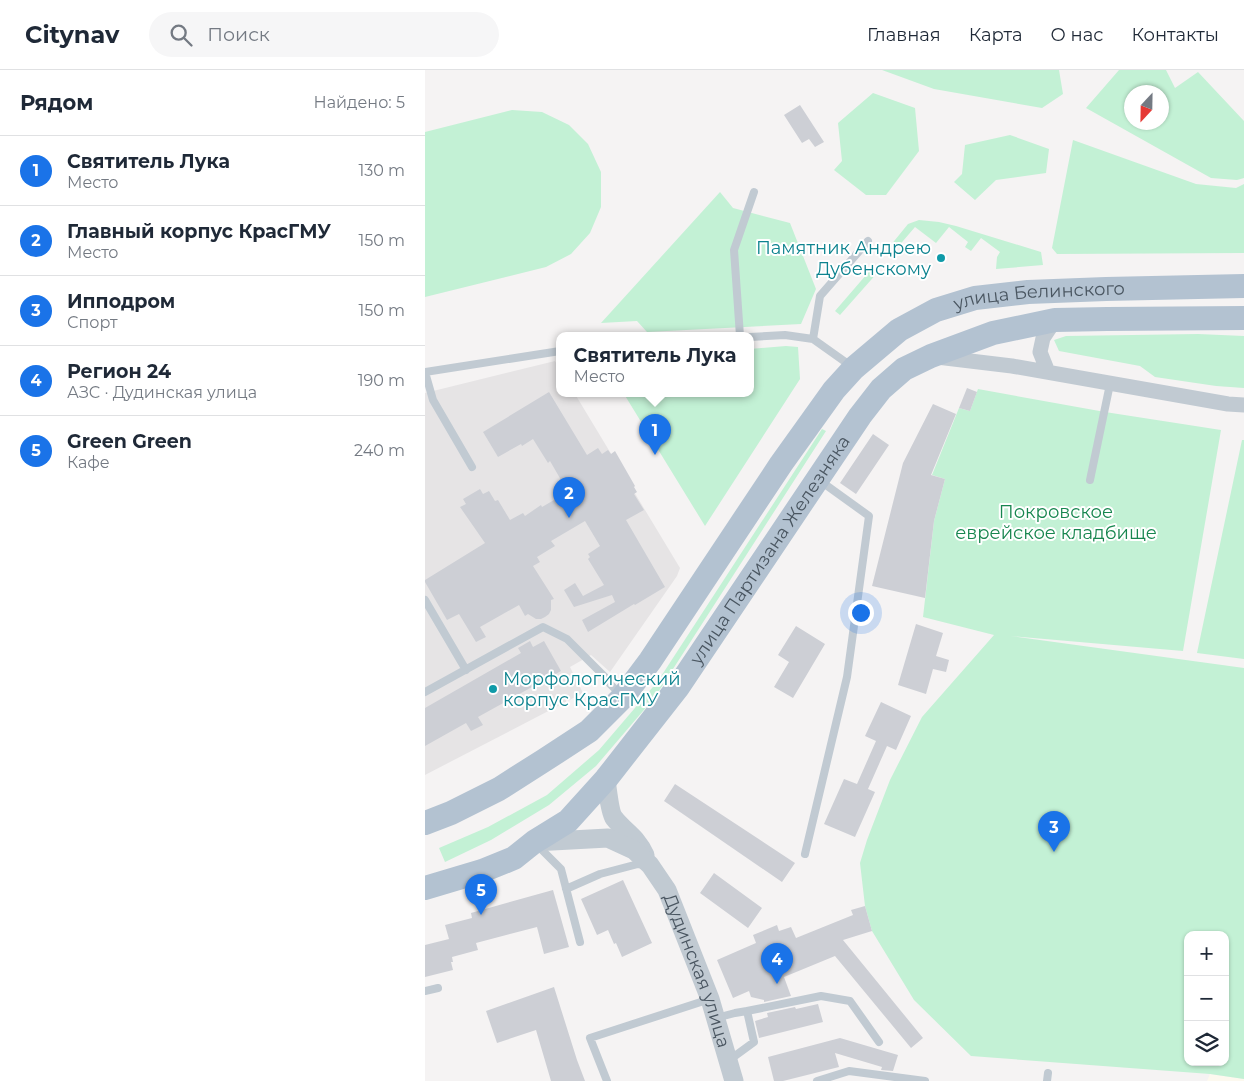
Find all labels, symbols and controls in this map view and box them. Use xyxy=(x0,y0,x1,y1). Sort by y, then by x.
search box xyxy=(149,12,499,57)
text: Citynav xyxy=(25,20,119,49)
icon: search xyxy=(167,21,195,49)
text: Поиск xyxy=(207,23,270,46)
text: Главная xyxy=(867,24,941,46)
text: Карта xyxy=(969,24,1023,46)
text: О нас xyxy=(1051,24,1103,46)
text: Контакты xyxy=(1131,24,1219,46)
north arrow xyxy=(1124,85,1169,130)
text: Рядом xyxy=(20,90,93,115)
text: Найдено: 5 xyxy=(314,93,405,112)
text: Святитель Лука xyxy=(67,150,230,173)
text: 1 xyxy=(33,161,39,180)
text: 130 m xyxy=(358,161,405,180)
text: Место xyxy=(67,173,119,192)
text: Главный корпус КрасГМУ xyxy=(67,220,331,243)
text: 2 xyxy=(31,231,41,250)
text: 150 m xyxy=(358,231,405,250)
place label: Памятник Андрею Дубенскому xyxy=(756,237,931,280)
text: Место xyxy=(67,243,119,262)
marker: Памятник Андрею Дубенскому xyxy=(935,252,947,264)
street label: улица Белинского xyxy=(950,278,1125,315)
text: Ипподром xyxy=(67,290,175,313)
text: 3 xyxy=(31,301,41,320)
text: 150 m xyxy=(358,301,405,320)
text: Спорт xyxy=(67,313,118,332)
popup xyxy=(556,332,754,397)
text: Святитель Лука xyxy=(574,344,736,367)
text: Регион 24 xyxy=(67,360,171,383)
text: Место xyxy=(574,367,625,386)
text: 4 xyxy=(30,371,42,390)
text: 190 m xyxy=(358,371,405,390)
text: АЗС · Дудинская улица xyxy=(67,383,257,402)
pin: 1 xyxy=(639,414,671,455)
text: Green Green xyxy=(67,430,192,453)
street label: улица Партизана Железняка xyxy=(685,431,855,670)
text: 5 xyxy=(31,441,41,460)
text: 240 m xyxy=(354,441,405,460)
text: Кафе xyxy=(67,453,110,472)
pin: 2 xyxy=(553,477,585,518)
park label: Покровское еврейское кладбище xyxy=(955,501,1157,544)
your location xyxy=(848,600,874,626)
place label: Морфологический корпус КрасГМУ xyxy=(503,668,681,711)
marker: Морфологический корпус КрасГМУ xyxy=(487,683,499,695)
pin: 3 xyxy=(1038,811,1070,852)
pin: 5 xyxy=(465,874,497,915)
street label: Дудинская улица xyxy=(659,891,735,1050)
map controls xyxy=(1184,931,1229,1066)
button: + xyxy=(1184,931,1229,976)
pin: 4 xyxy=(761,943,793,984)
button: − xyxy=(1184,976,1229,1021)
button: layers xyxy=(1184,1021,1229,1066)

